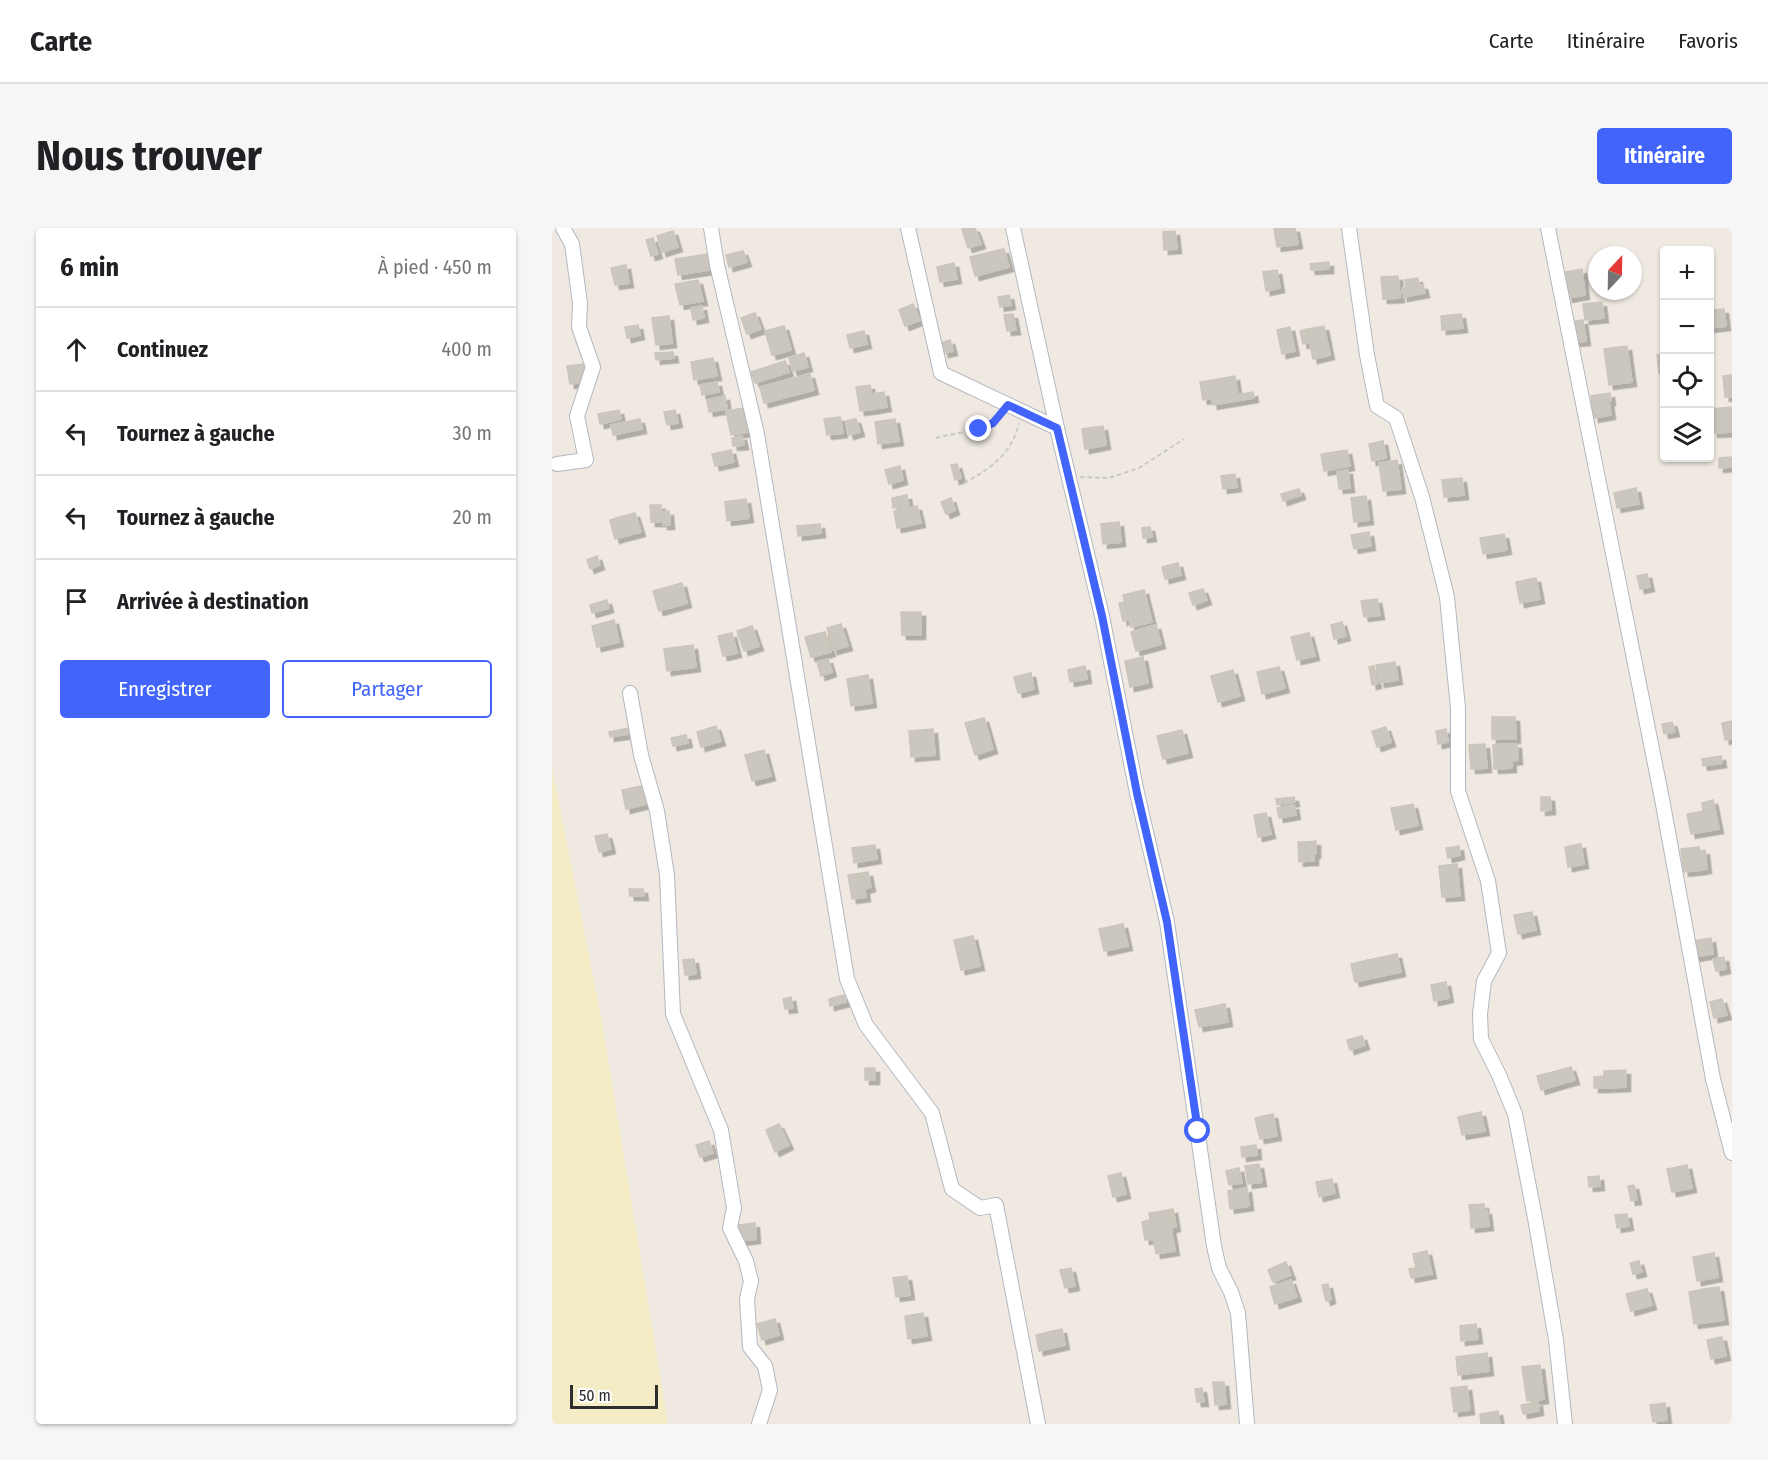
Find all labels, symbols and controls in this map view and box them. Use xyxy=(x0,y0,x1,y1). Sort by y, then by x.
text: Carte xyxy=(30,25,92,58)
text: Carte xyxy=(1489,28,1534,54)
text: Itinéraire xyxy=(1567,28,1645,54)
text: Favoris xyxy=(1678,28,1738,54)
button: Itinéraire xyxy=(1597,128,1732,184)
text: Nous trouver xyxy=(36,131,262,181)
north arrow xyxy=(1588,246,1642,300)
map controls xyxy=(1660,246,1714,462)
button: + xyxy=(1660,246,1714,300)
text: 6 min xyxy=(60,252,119,283)
text: À pied · 450 m xyxy=(378,255,492,279)
button: − xyxy=(1660,300,1714,354)
icon: ahead xyxy=(60,333,93,366)
text: Continuez xyxy=(117,336,208,363)
text: 400 m xyxy=(441,337,492,361)
button: locate xyxy=(1660,354,1714,408)
button: layers xyxy=(1660,408,1714,462)
route end xyxy=(965,415,991,441)
icon: left xyxy=(60,417,93,450)
text: Tournez à gauche xyxy=(117,420,275,447)
text: 30 m xyxy=(452,421,492,445)
icon: left xyxy=(60,501,93,534)
text: Tournez à gauche xyxy=(117,504,275,531)
text: 20 m xyxy=(453,505,492,529)
icon: arrive xyxy=(60,585,93,618)
text: Arrivée à destination xyxy=(117,588,309,615)
button: Enregistrer xyxy=(60,660,270,718)
button: Partager xyxy=(282,660,492,718)
route start xyxy=(1184,1117,1210,1143)
scale bar xyxy=(570,1382,658,1410)
text: 50 m xyxy=(579,1386,611,1405)

